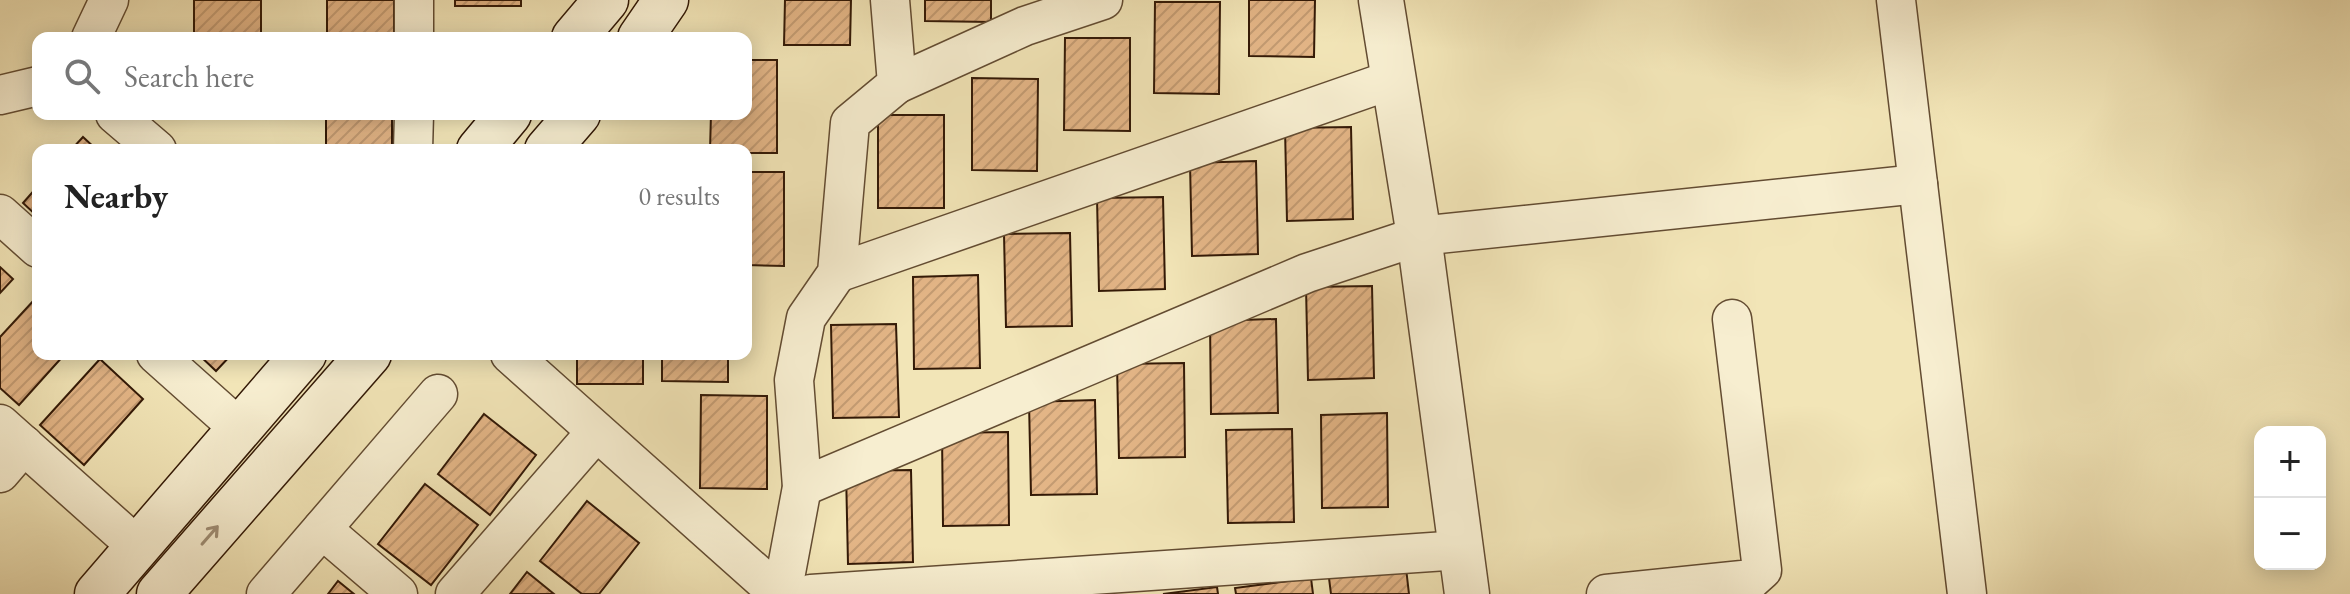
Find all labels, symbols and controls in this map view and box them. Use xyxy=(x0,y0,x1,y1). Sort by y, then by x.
search box xyxy=(32,32,752,120)
icon: search xyxy=(60,54,104,98)
text: Search here xyxy=(124,57,254,96)
text: Nearby xyxy=(64,174,168,218)
text: 0 results xyxy=(639,179,720,213)
map controls xyxy=(2254,426,2326,570)
button: + xyxy=(2254,426,2326,498)
button: − xyxy=(2254,498,2326,570)
one-way arrow xyxy=(201,526,219,546)

